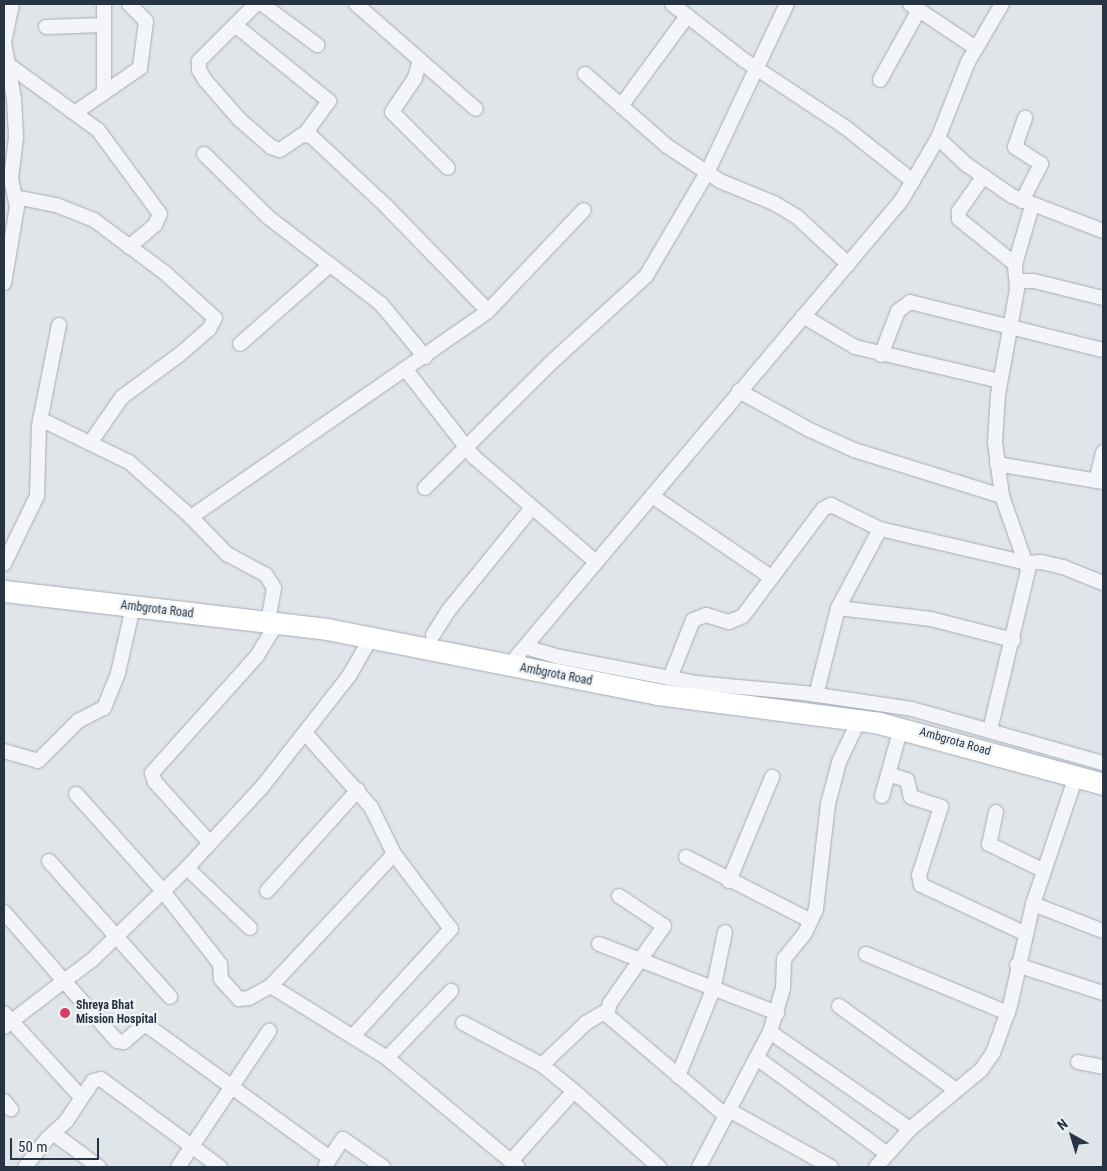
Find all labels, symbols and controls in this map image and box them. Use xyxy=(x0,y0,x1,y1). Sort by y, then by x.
street label: Ambgrota Road xyxy=(120,598,194,622)
street label: Ambgrota Road xyxy=(519,661,593,689)
street label: Ambgrota Road xyxy=(918,725,992,759)
place label: Shreya Bhat Mission Hospital xyxy=(76,999,157,1027)
marker: Shreya Bhat Mission Hospital xyxy=(58,1006,72,1020)
north arrow xyxy=(1047,1111,1097,1161)
text: N xyxy=(1054,1115,1071,1133)
scale bar xyxy=(12,1128,101,1160)
text: 50 m xyxy=(18,1138,48,1156)

